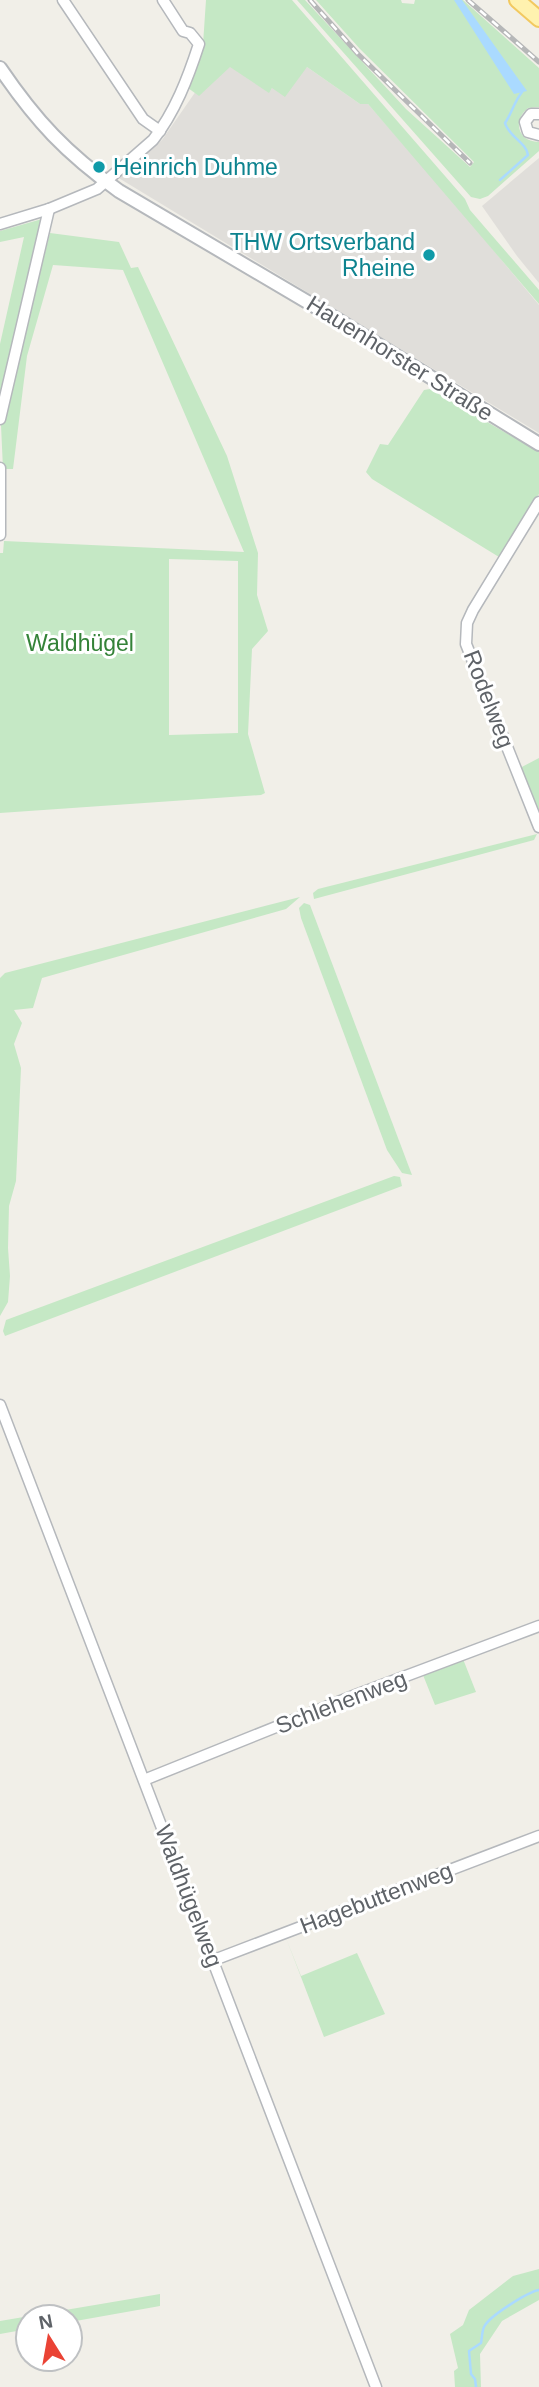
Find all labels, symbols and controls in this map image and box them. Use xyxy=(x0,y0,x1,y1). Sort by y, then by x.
place label: Heinrich Duhme xyxy=(113,154,278,180)
marker: Heinrich Duhme xyxy=(91,159,107,175)
place label: THW Ortsverband Rheine xyxy=(230,229,415,281)
marker: THW Ortsverband Rheine xyxy=(421,247,437,263)
street label: Hauenhorster Straße xyxy=(302,290,498,426)
park label: Waldhügel xyxy=(26,630,134,656)
street label: Rodelweg xyxy=(459,647,519,751)
street label: Schlehenweg xyxy=(272,1665,410,1739)
street label: Waldhügelweg xyxy=(150,1821,228,1971)
street label: Hagebuttenweg xyxy=(296,1857,456,1939)
north arrow xyxy=(14,2303,84,2373)
text: N xyxy=(37,2310,55,2333)

